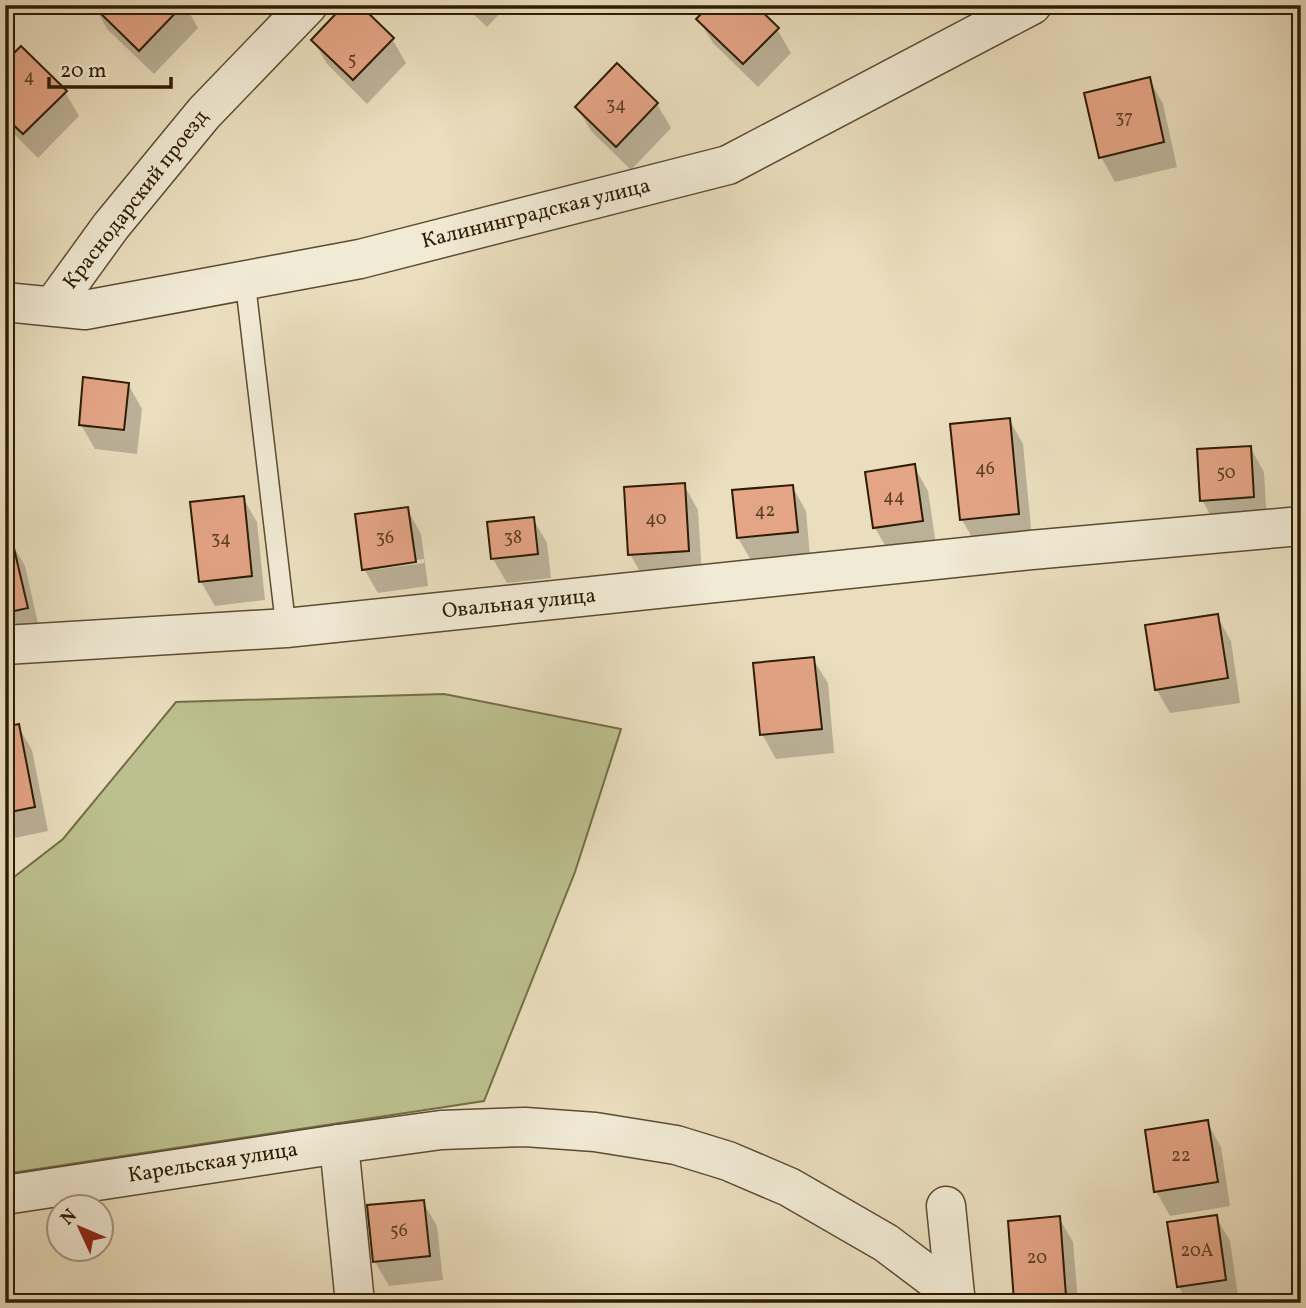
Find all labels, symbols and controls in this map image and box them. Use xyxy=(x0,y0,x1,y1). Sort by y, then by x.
scale bar xyxy=(49,46,172,90)
house number: 5 xyxy=(348,48,356,73)
text: 20 m xyxy=(60,57,106,86)
house number: 4 xyxy=(24,65,34,90)
house number: 34 xyxy=(606,93,626,118)
street label: Краснодарский проезд xyxy=(57,104,215,296)
house number: 37 xyxy=(1115,106,1133,131)
street label: Калининградская улица xyxy=(419,172,653,256)
house number: 46 xyxy=(975,457,995,482)
house number: 50 xyxy=(1216,461,1236,486)
house number: 44 xyxy=(883,485,905,510)
house number: 42 xyxy=(755,499,775,524)
house number: 40 xyxy=(645,507,667,532)
house number: 36 xyxy=(376,526,394,551)
house number: 38 xyxy=(504,526,522,551)
house number: 34 xyxy=(211,527,231,552)
street label: Овальная улица xyxy=(441,582,597,626)
street label: Карельская улица xyxy=(126,1135,300,1191)
house number: 22 xyxy=(1171,1144,1191,1169)
north arrow xyxy=(46,1192,116,1262)
text: N xyxy=(55,1203,83,1232)
house number: 56 xyxy=(390,1219,408,1244)
house number: 20А xyxy=(1181,1239,1214,1264)
house number: 20 xyxy=(1027,1246,1047,1271)

